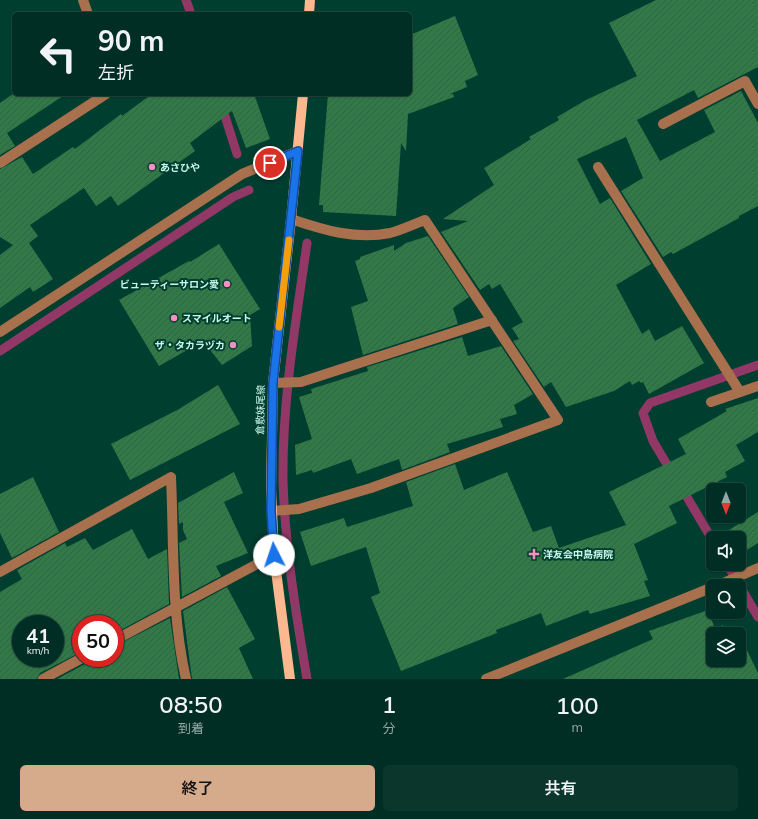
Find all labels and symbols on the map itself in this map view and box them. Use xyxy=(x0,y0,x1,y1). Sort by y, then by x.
pin xyxy=(253,146,287,180)
place label: あさひや xyxy=(160,161,200,174)
marker: あさひや xyxy=(147,162,157,172)
place label: ビューティーサロン愛 xyxy=(120,278,219,291)
marker: ビューティーサロン愛 xyxy=(222,279,232,289)
place label: スマイルオート xyxy=(182,312,252,325)
marker: スマイルオート xyxy=(169,313,179,323)
place label: ザ・タカラヅカ xyxy=(155,339,225,352)
marker: ザ・タカラヅカ xyxy=(228,340,238,350)
street label: 倉敷妹尾線 xyxy=(254,385,267,435)
north arrow xyxy=(706,483,746,523)
position arrow xyxy=(253,534,295,576)
marker: 洋友会中島病院 xyxy=(528,548,540,560)
place label: 洋友会中島病院 xyxy=(543,548,613,561)
speed limit sign: 50 xyxy=(72,615,124,667)

